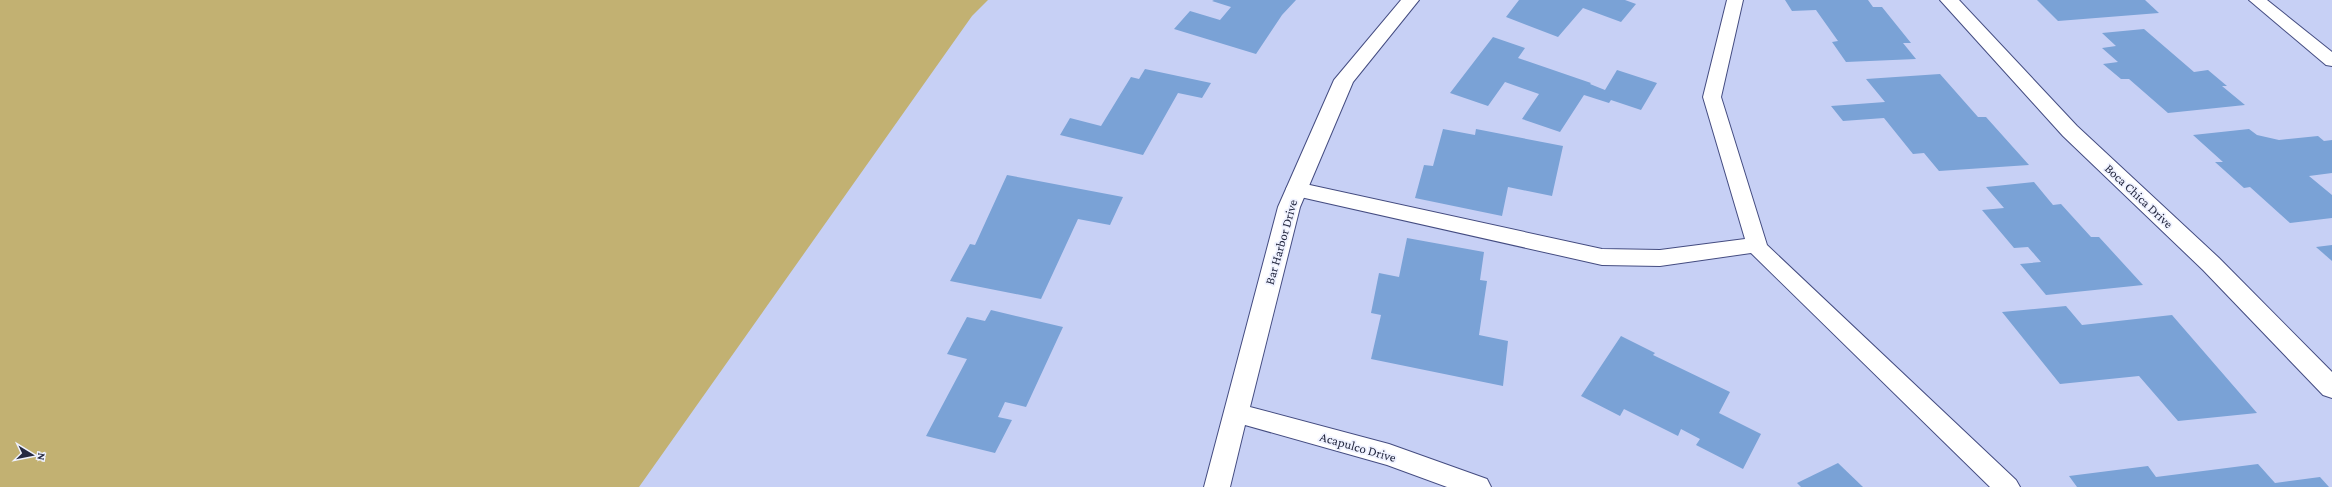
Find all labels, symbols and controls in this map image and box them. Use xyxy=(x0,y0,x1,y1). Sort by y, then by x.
street label: Boca Chica Drive xyxy=(2102,161,2176,232)
street label: Bar Harbor Drive xyxy=(1262,197,1300,286)
street label: Acapulco Drive xyxy=(1318,429,1398,465)
north arrow xyxy=(12,435,52,475)
text: N xyxy=(35,452,48,462)

